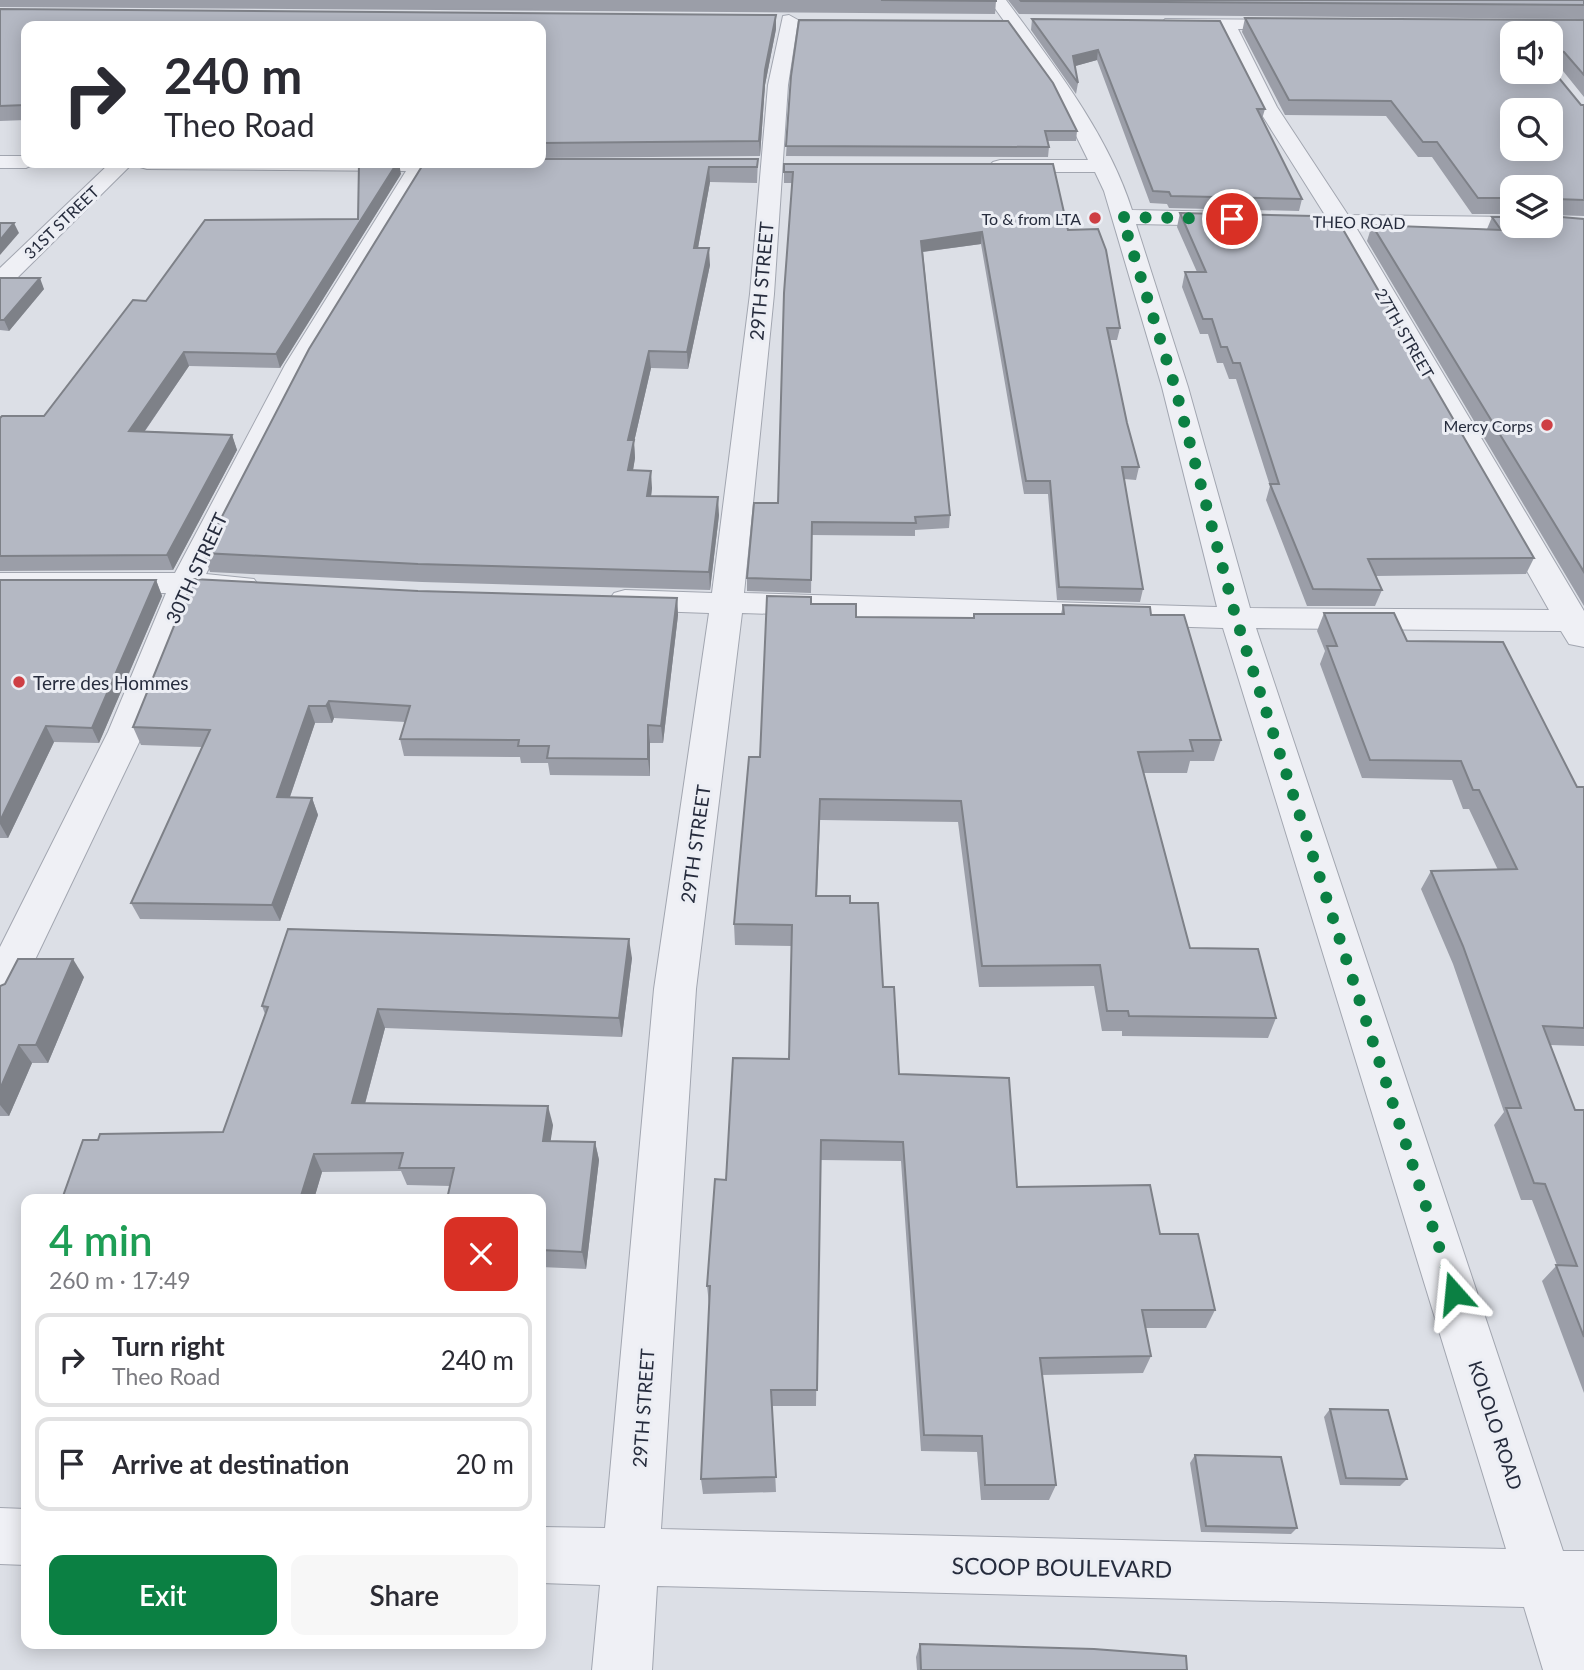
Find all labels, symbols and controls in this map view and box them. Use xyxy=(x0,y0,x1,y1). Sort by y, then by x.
map controls xyxy=(1500,21,1563,238)
button: sound xyxy=(1500,21,1563,84)
text: 240 m xyxy=(164,46,302,104)
icon: right xyxy=(49,49,140,140)
button: search xyxy=(1500,98,1563,161)
text: Theo Road xyxy=(164,105,315,144)
button: layers xyxy=(1500,175,1563,238)
street label: 31ST STREET xyxy=(20,181,103,262)
pin xyxy=(1202,189,1262,249)
icon: arrive xyxy=(1213,200,1251,238)
place label: To & from LTA xyxy=(982,209,1081,228)
marker: To & from LTA xyxy=(1087,210,1103,226)
street label: THEO ROAD xyxy=(1312,212,1406,232)
street label: 29TH STREET xyxy=(744,221,778,341)
street label: 27TH STREET xyxy=(1372,285,1439,382)
place label: Mercy Corps xyxy=(1444,416,1533,435)
marker: Mercy Corps xyxy=(1539,417,1555,433)
street label: 30TH STREET xyxy=(160,509,232,627)
place label: Terre des Hommes xyxy=(33,671,189,694)
marker: Terre des Hommes xyxy=(11,674,27,690)
street label: 29TH STREET xyxy=(675,783,715,905)
text: 4 min xyxy=(49,1215,153,1265)
button: close xyxy=(444,1217,518,1291)
position arrow xyxy=(1417,1256,1491,1330)
text: 260 m · 17:49 xyxy=(49,1266,191,1294)
text: Turn right xyxy=(112,1330,225,1362)
icon: right xyxy=(53,1341,91,1379)
text: 240 m xyxy=(441,1344,514,1376)
street label: 29TH STREET xyxy=(627,1348,659,1468)
street label: KOLOLO ROAD xyxy=(1464,1358,1528,1492)
text: Theo Road xyxy=(112,1362,220,1390)
icon: arrive xyxy=(53,1445,91,1483)
text: Arrive at destination xyxy=(112,1448,349,1480)
text: 20 m xyxy=(456,1448,514,1480)
street label: SCOOP BOULEVARD xyxy=(952,1551,1172,1583)
button: Exit xyxy=(49,1555,277,1635)
button: Share xyxy=(291,1555,518,1635)

